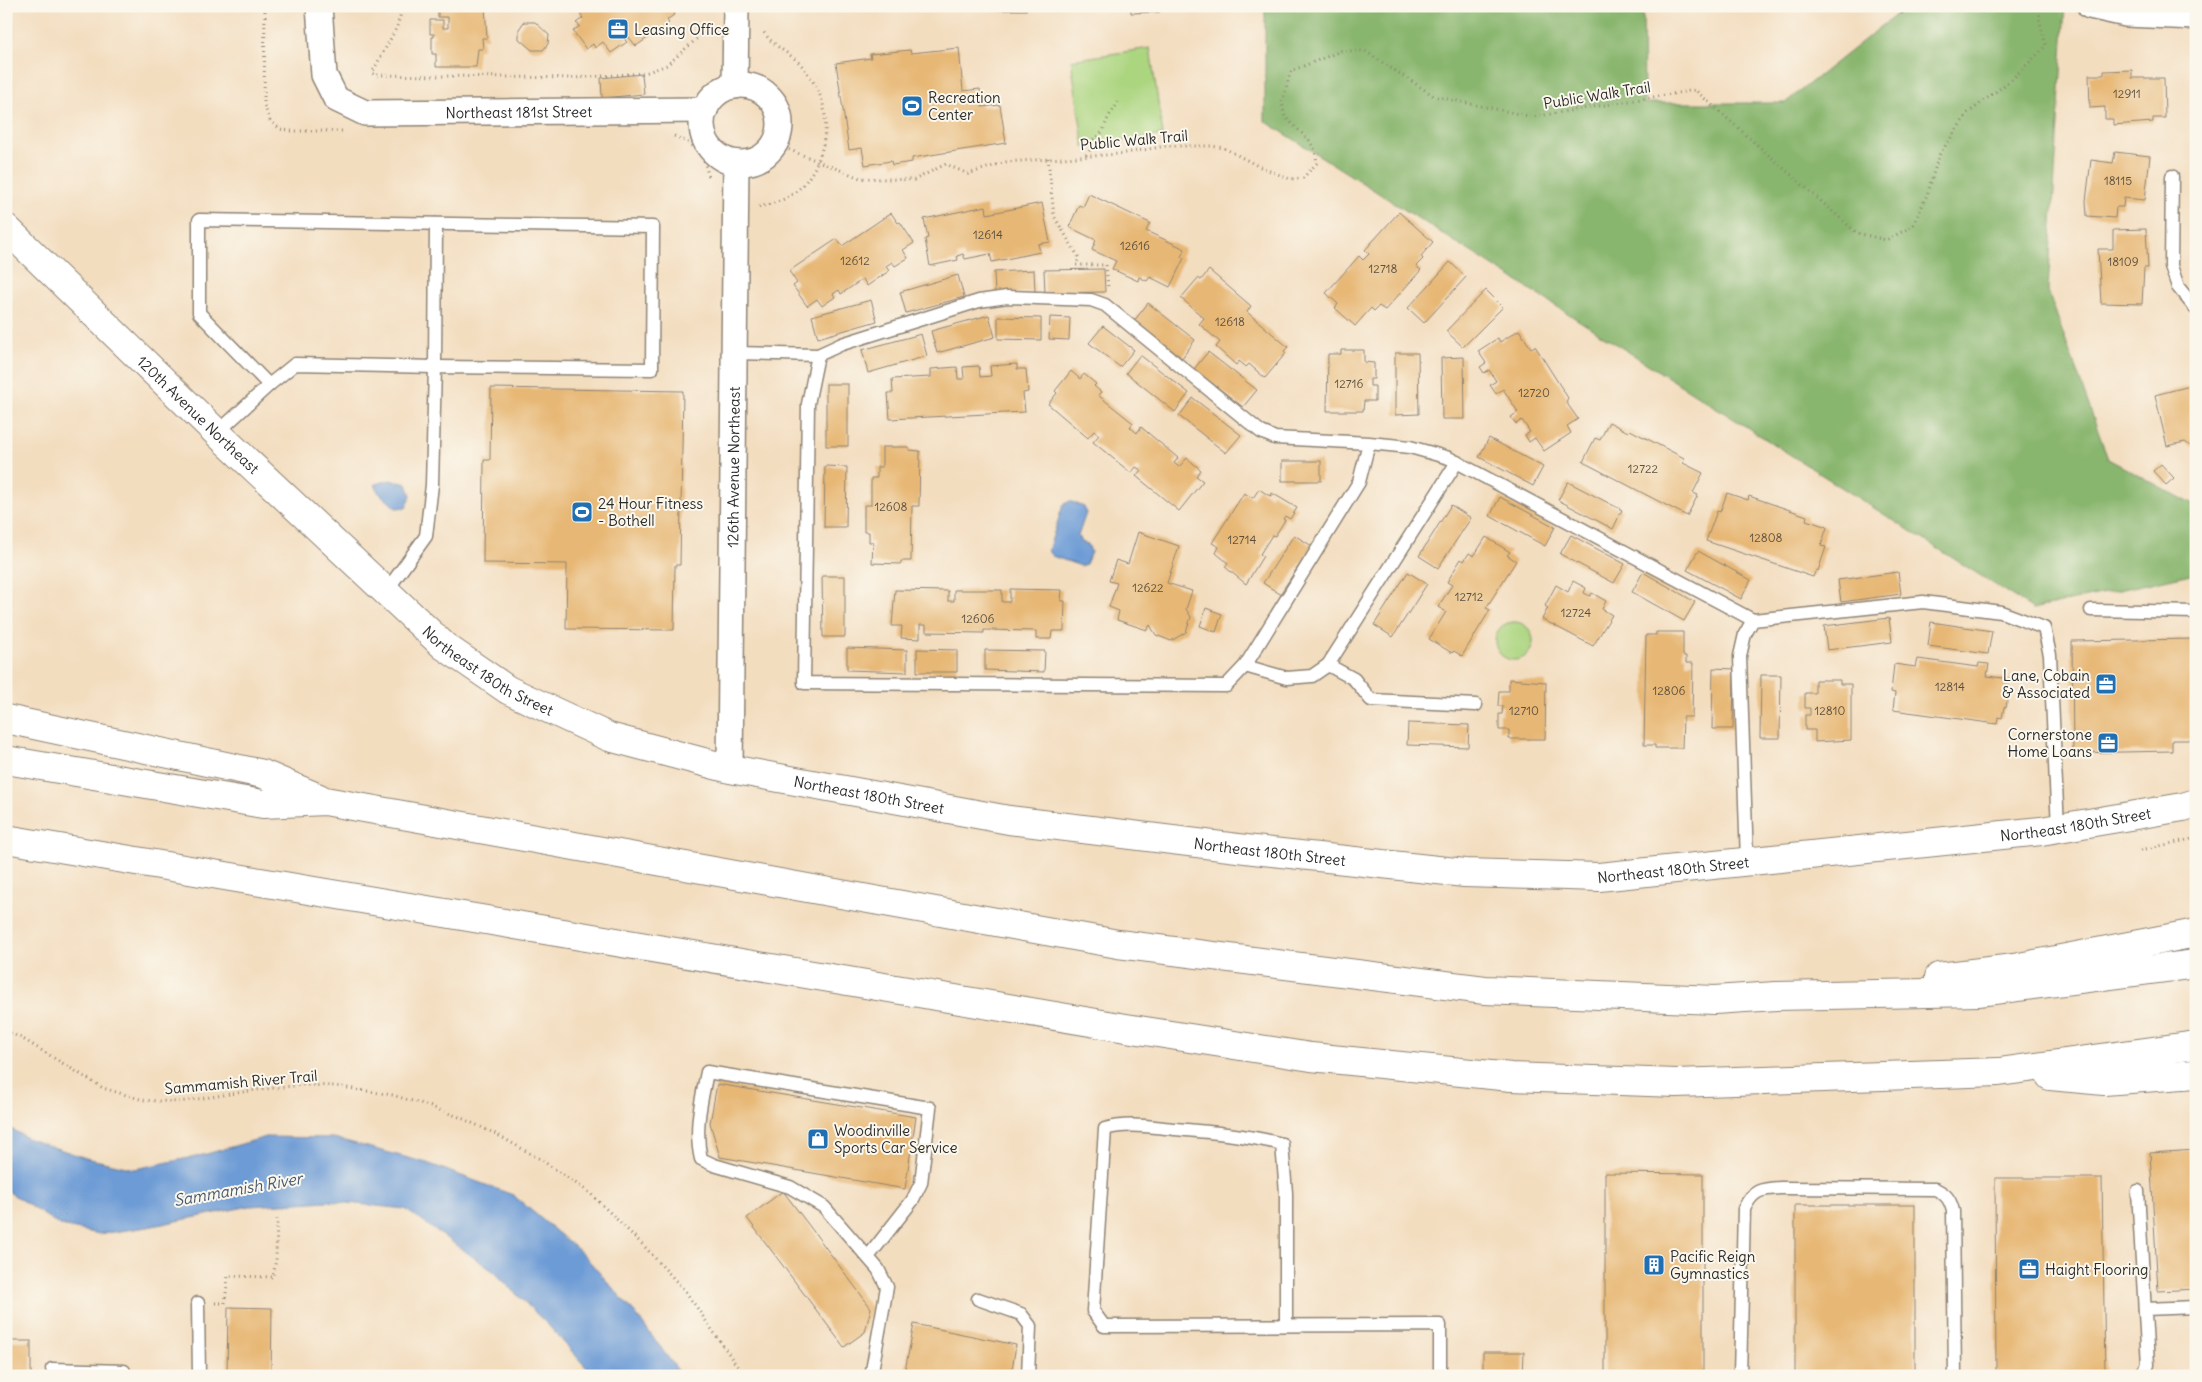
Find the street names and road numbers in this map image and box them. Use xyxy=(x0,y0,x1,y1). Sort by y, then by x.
street label: Public Walk Trail xyxy=(1542,77,1652,113)
street label: Northeast 181st Street xyxy=(445,101,592,122)
street label: Public Walk Trail xyxy=(1079,126,1189,154)
street label: 120th Avenue Northeast xyxy=(133,351,264,478)
street label: 126th Avenue Northeast xyxy=(723,386,743,548)
street label: Northeast 180th Street xyxy=(419,621,557,719)
street label: Northeast 180th Street xyxy=(792,771,946,817)
street label: Northeast 180th Street xyxy=(1999,803,2152,845)
street label: Northeast 180th Street xyxy=(1193,833,1347,869)
street label: Northeast 180th Street xyxy=(1596,852,1750,887)
street label: Sammamish River Trail xyxy=(164,1066,318,1098)

